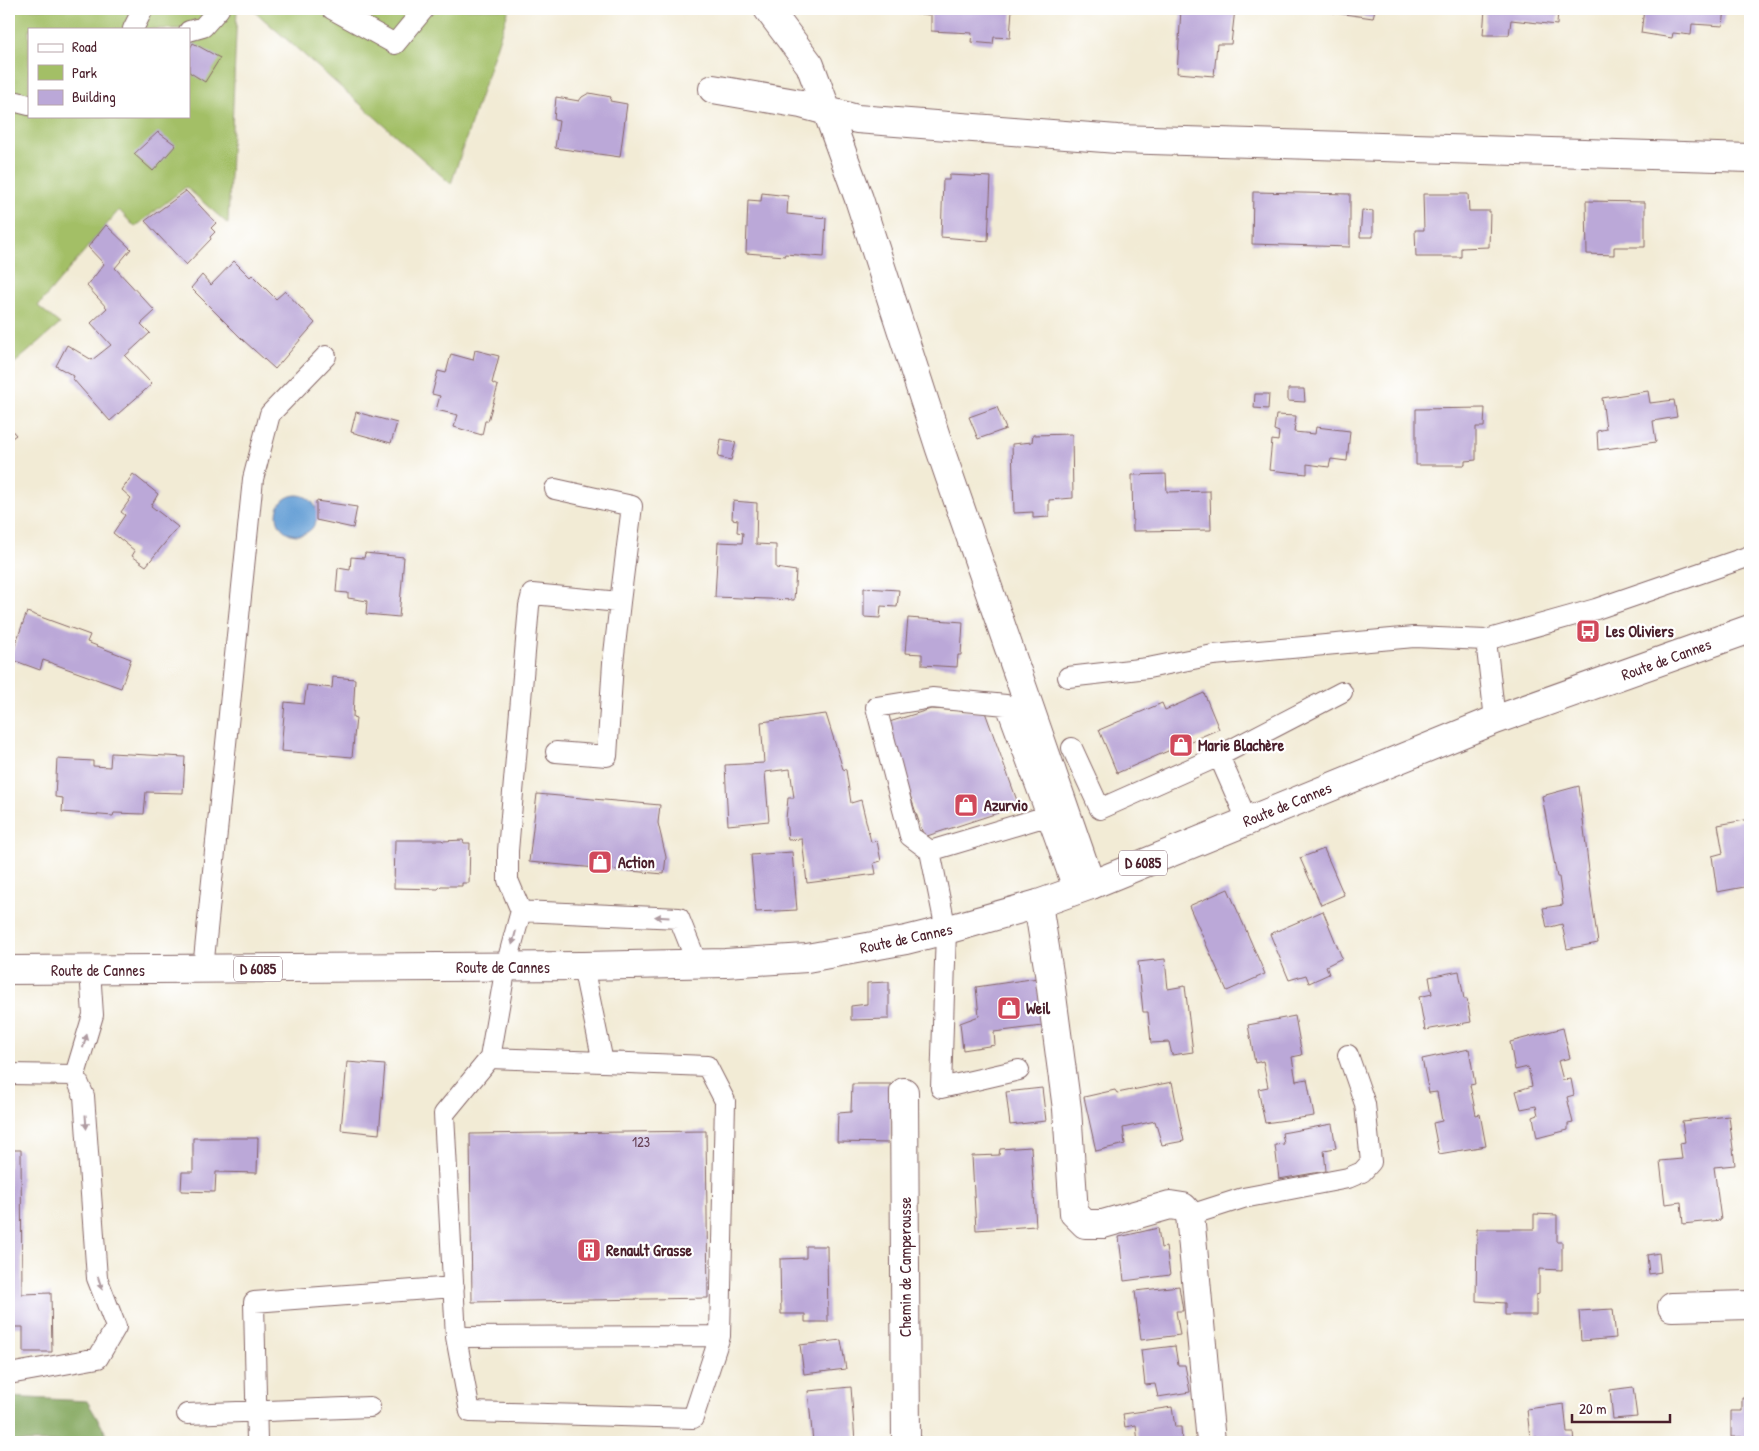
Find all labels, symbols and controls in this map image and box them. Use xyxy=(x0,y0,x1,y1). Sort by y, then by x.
legend xyxy=(28,28,190,118)
text: Road xyxy=(72,36,97,57)
text: Park xyxy=(72,62,97,83)
text: Building xyxy=(72,86,116,107)
bus stop icon: Les Oliviers xyxy=(1575,618,1601,644)
place label: Les Oliviers xyxy=(1606,620,1674,642)
street label: Route de Cannes xyxy=(1618,633,1714,685)
shop icon: Marie Blachère xyxy=(1168,732,1194,758)
place label: Marie Blachère xyxy=(1198,734,1285,756)
street label: Route de Cannes xyxy=(1239,776,1335,832)
shop icon: Azurvio xyxy=(953,792,979,818)
place label: Azurvio xyxy=(984,794,1028,816)
shop icon: Action xyxy=(587,849,613,875)
road number: D 6085 xyxy=(1119,850,1167,876)
place label: Action xyxy=(618,851,655,873)
one-way arrow xyxy=(654,912,670,920)
street label: Route de Cannes xyxy=(858,917,954,959)
one-way arrow xyxy=(509,931,517,946)
road number: D 6085 xyxy=(234,956,282,982)
street label: Route de Cannes xyxy=(456,956,550,978)
street label: Route de Cannes xyxy=(51,959,145,981)
shop icon: Weil xyxy=(996,995,1022,1021)
place label: Weil xyxy=(1026,997,1051,1019)
one-way arrow xyxy=(81,1034,89,1049)
one-way arrow xyxy=(82,1114,90,1130)
house number: 123 xyxy=(632,1132,650,1151)
street label: Chemin de Camperousse xyxy=(894,1196,916,1337)
building icon: Renault Grasse xyxy=(576,1237,602,1263)
place label: Renault Grasse xyxy=(606,1239,692,1261)
one-way arrow xyxy=(97,1276,104,1291)
scale bar xyxy=(1572,1391,1669,1423)
text: 20 m xyxy=(1579,1398,1606,1419)

